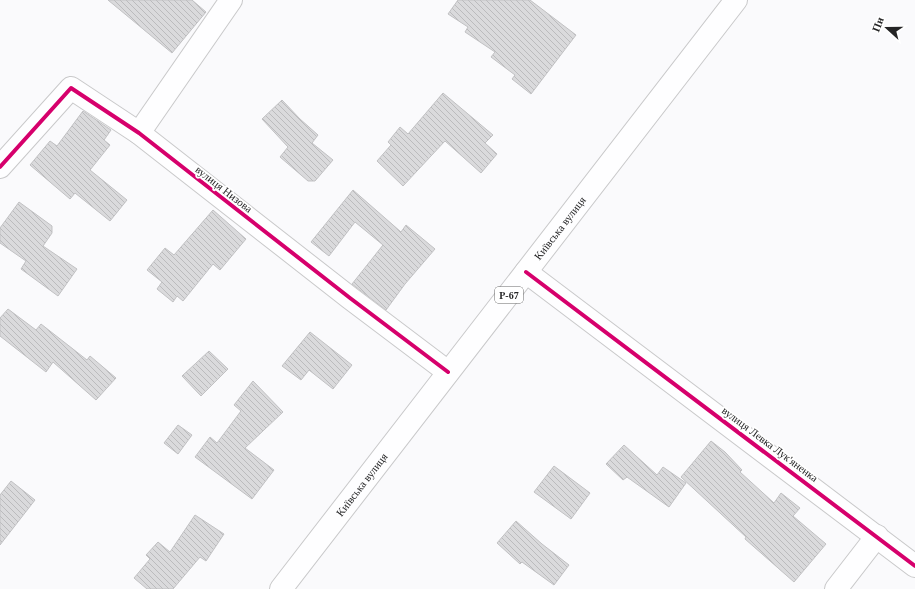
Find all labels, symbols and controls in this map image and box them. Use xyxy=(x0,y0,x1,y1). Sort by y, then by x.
north arrow xyxy=(867,8,907,48)
text: Пн xyxy=(869,15,886,34)
street label: вулиця Низова xyxy=(193,163,255,215)
street label: Київська вулиця xyxy=(532,194,588,262)
road number: Р-67 xyxy=(495,287,523,303)
street label: вулиця Левка Лук'яненка xyxy=(720,404,820,484)
street label: Київська вулиця xyxy=(334,451,390,518)

